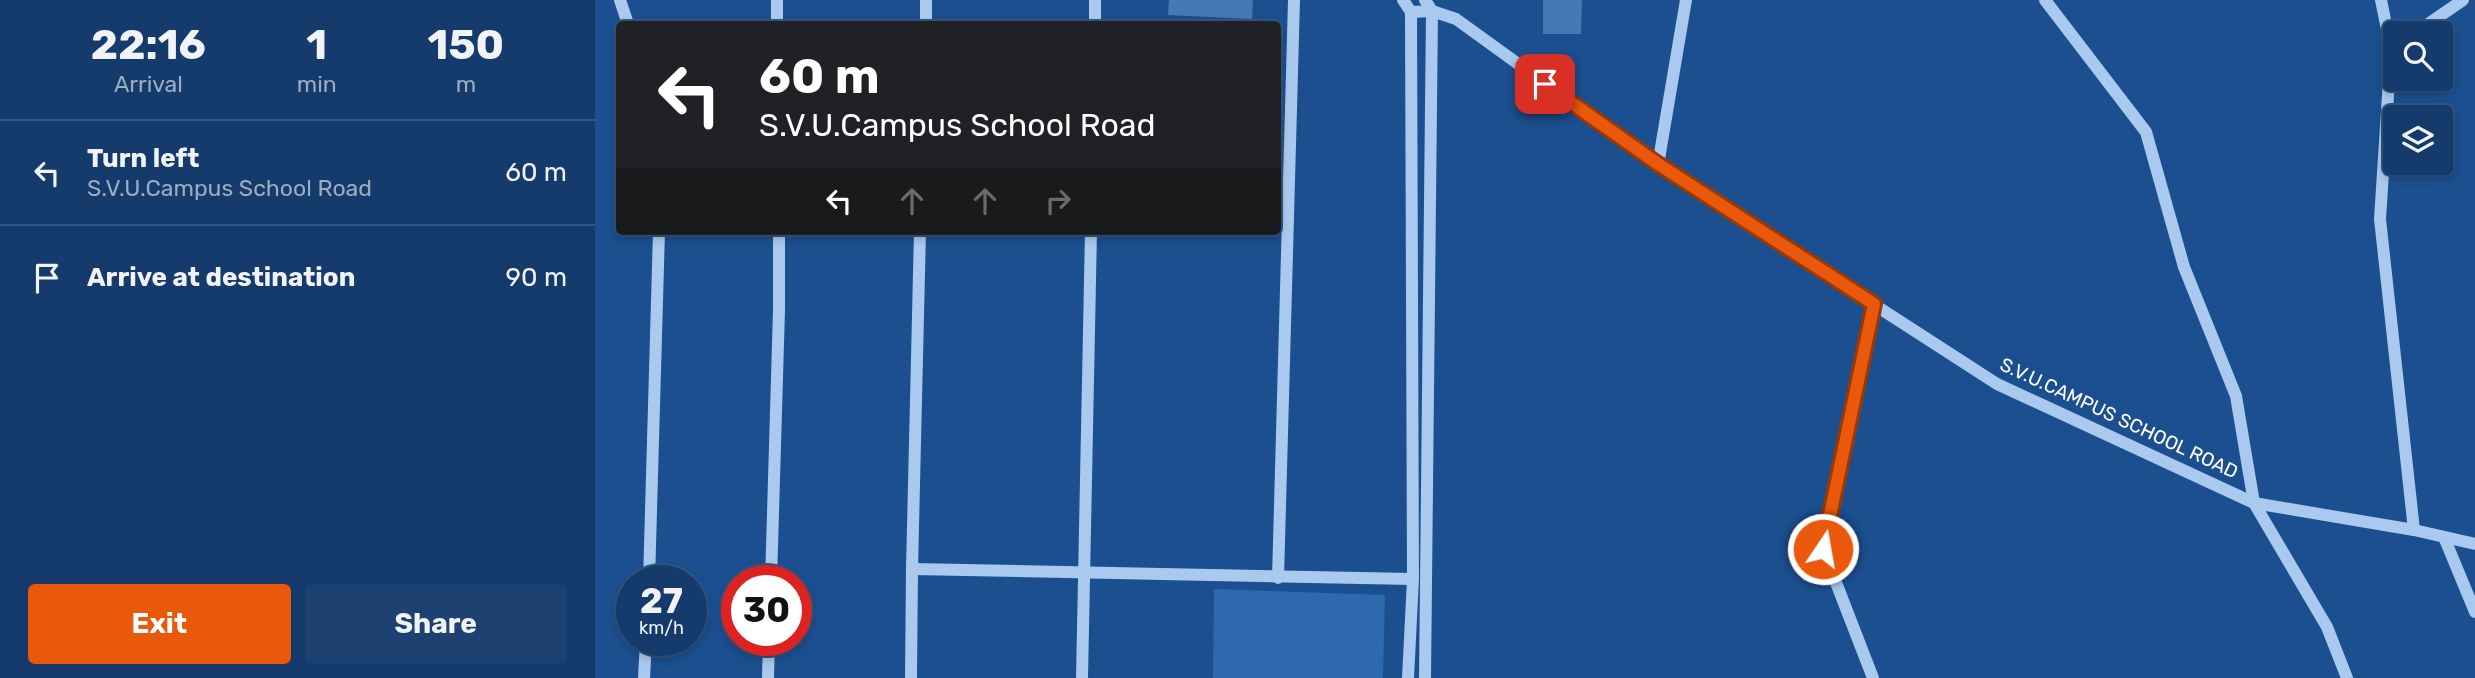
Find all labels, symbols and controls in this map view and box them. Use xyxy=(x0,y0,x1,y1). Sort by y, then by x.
text: 22:16 xyxy=(91,20,206,70)
text: 1 xyxy=(306,20,327,70)
text: 150 xyxy=(428,20,504,70)
map controls xyxy=(2383,21,2453,175)
button: search xyxy=(2383,21,2453,91)
text: 60 m xyxy=(759,47,880,105)
icon: left xyxy=(644,49,735,140)
pin xyxy=(1515,54,1575,114)
icon: arrive xyxy=(1526,65,1564,103)
text: Arrival xyxy=(114,70,183,98)
text: min xyxy=(297,70,337,98)
text: m xyxy=(456,70,476,98)
button: layers xyxy=(2383,105,2453,175)
text: S.V.U.Campus School Road xyxy=(759,106,1155,144)
text: Turn left xyxy=(87,143,199,174)
icon: left xyxy=(28,154,66,192)
text: 60 m xyxy=(505,157,567,188)
text: S.V.U.Campus School Road xyxy=(87,174,372,202)
icon: left xyxy=(820,182,858,220)
icon: ahead xyxy=(893,182,931,220)
icon: ahead xyxy=(966,182,1004,220)
icon: right xyxy=(1039,182,1077,220)
icon: arrive xyxy=(28,259,66,297)
text: Arrive at destination xyxy=(87,262,355,293)
text: 90 m xyxy=(506,262,567,293)
street label: S.V.U.CAMPUS SCHOOL ROAD xyxy=(1996,353,2242,483)
position arrow xyxy=(1786,512,1860,586)
speed limit sign: 30 xyxy=(721,565,812,656)
text: 27 xyxy=(640,580,683,622)
button: Exit xyxy=(28,584,291,664)
button: Share xyxy=(305,584,567,664)
text: km/h xyxy=(639,617,684,639)

